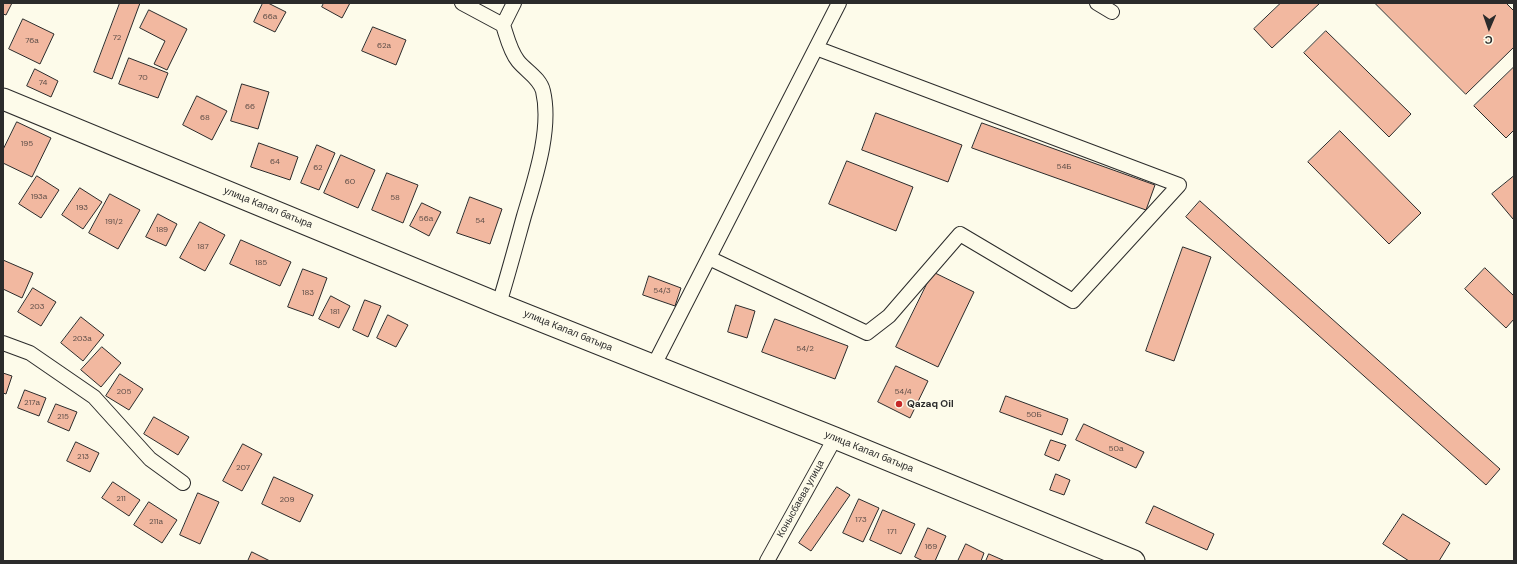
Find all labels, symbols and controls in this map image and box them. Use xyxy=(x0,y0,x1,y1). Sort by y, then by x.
north arrow xyxy=(1469,8,1509,48)
house number: 66а xyxy=(263,12,277,22)
house number: 72 xyxy=(113,33,121,43)
text: С xyxy=(1484,33,1493,47)
house number: 76а xyxy=(25,36,39,46)
house number: 62а xyxy=(377,41,391,51)
house number: 70 xyxy=(138,73,148,83)
house number: 74 xyxy=(39,78,47,88)
house number: 66 xyxy=(245,102,255,112)
house number: 68 xyxy=(200,113,210,123)
house number: 195 xyxy=(21,139,33,149)
house number: 64 xyxy=(270,157,280,167)
house number: 54Б xyxy=(1057,162,1071,172)
house number: 62 xyxy=(313,163,323,173)
house number: 60 xyxy=(345,177,355,187)
street label: улица Капал батыра xyxy=(222,185,314,231)
house number: 193а xyxy=(31,192,47,202)
house number: 58 xyxy=(390,193,400,203)
house number: 193 xyxy=(76,203,88,213)
house number: 56а xyxy=(419,214,433,224)
house number: 54 xyxy=(475,216,485,226)
house number: 191/2 xyxy=(105,217,123,227)
house number: 189 xyxy=(156,225,168,235)
house number: 187 xyxy=(197,242,209,252)
house number: 185 xyxy=(255,258,267,268)
house number: 54/3 xyxy=(653,286,671,296)
house number: 183 xyxy=(302,288,314,298)
house number: 203 xyxy=(30,302,44,312)
house number: 181 xyxy=(330,307,340,317)
street label: улица Капал батыра xyxy=(522,308,614,354)
house number: 203а xyxy=(72,334,92,344)
house number: 54/2 xyxy=(796,344,814,354)
house number: 205 xyxy=(117,387,131,397)
house number: 54/4 xyxy=(894,387,912,397)
house number: 217а xyxy=(24,398,40,408)
place label: Qazaq Oil xyxy=(907,398,954,410)
marker: Qazaq Oil xyxy=(894,399,904,409)
house number: 50Б xyxy=(1026,410,1042,420)
house number: 215 xyxy=(57,412,69,422)
street label: улица Капал батыра xyxy=(823,429,915,475)
house number: 50а xyxy=(1109,444,1123,454)
house number: 213 xyxy=(77,452,89,462)
street label: Конысбаева улица xyxy=(775,458,827,540)
house number: 207 xyxy=(236,463,250,473)
house number: 211 xyxy=(116,494,126,504)
house number: 209 xyxy=(279,495,295,505)
house number: 173 xyxy=(855,515,867,525)
house number: 211а xyxy=(149,517,163,527)
house number: 171 xyxy=(887,527,897,537)
house number: 169 xyxy=(925,542,937,552)

